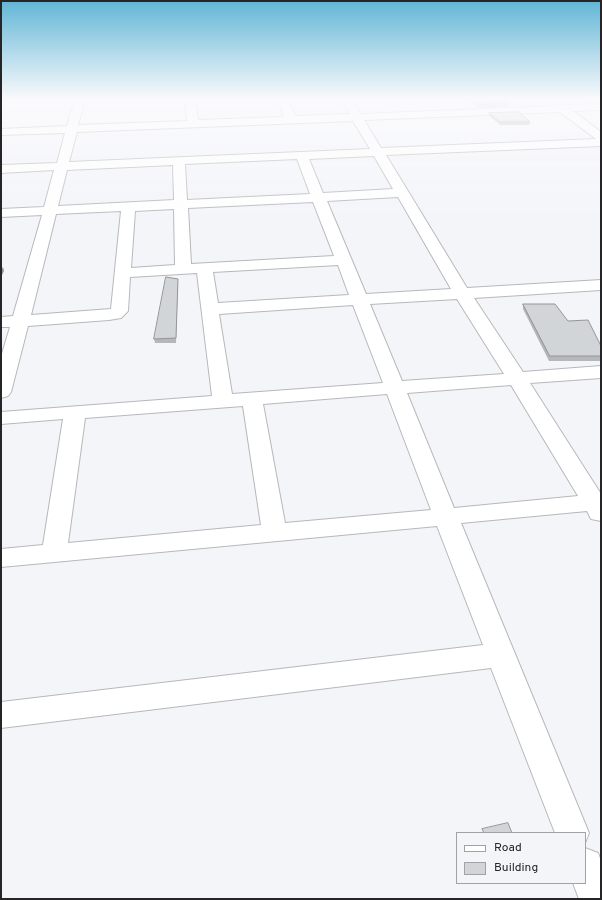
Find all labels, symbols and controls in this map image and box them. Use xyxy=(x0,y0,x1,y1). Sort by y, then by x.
legend xyxy=(456,832,586,884)
text: Road xyxy=(494,840,522,856)
text: Building xyxy=(494,860,538,876)

